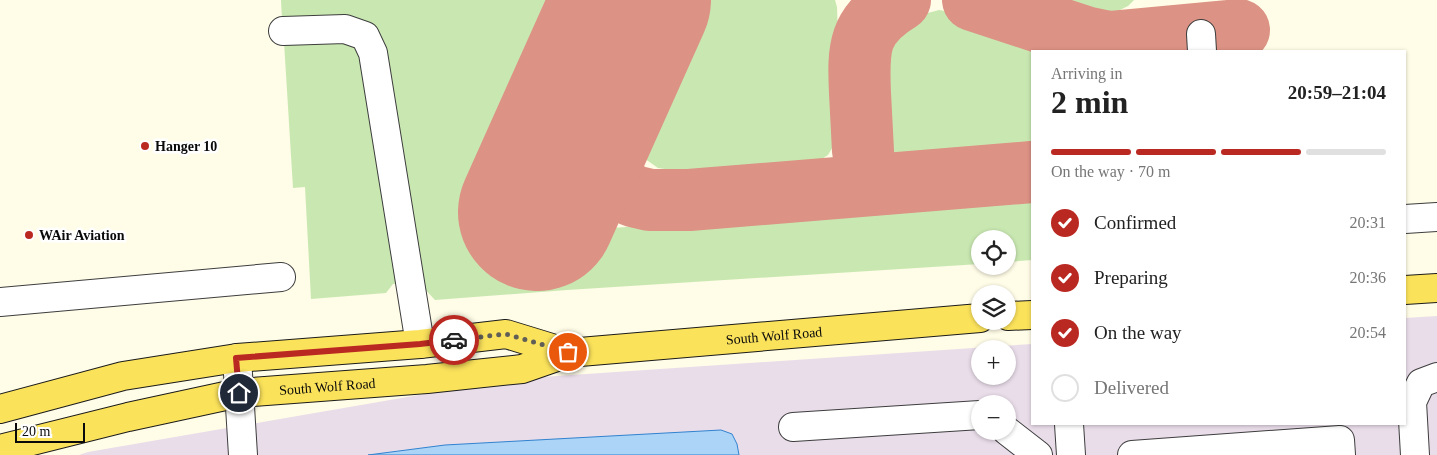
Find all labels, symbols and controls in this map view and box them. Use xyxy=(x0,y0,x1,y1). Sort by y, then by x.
text: Arriving in xyxy=(1051,65,1123,82)
text: 20:59–21:04 xyxy=(1288,82,1386,103)
text: 2 min xyxy=(1051,84,1128,120)
place label: Hanger 10 xyxy=(155,139,217,154)
marker: Hanger 10 xyxy=(139,140,151,152)
text: On the way · 70 m xyxy=(1051,163,1171,180)
icon: check xyxy=(1051,209,1079,237)
text: Confirmed xyxy=(1094,212,1176,233)
text: 20:31 xyxy=(1350,214,1386,231)
place label: WAir Aviation xyxy=(39,228,125,243)
marker: WAir Aviation xyxy=(23,229,35,241)
map controls xyxy=(971,230,1016,440)
button: locate xyxy=(971,230,1016,275)
icon: check xyxy=(1051,264,1079,292)
text: Preparing xyxy=(1094,267,1168,288)
text: 20:36 xyxy=(1350,269,1386,286)
button: layers xyxy=(971,285,1016,330)
courier xyxy=(429,315,479,365)
icon: check xyxy=(1051,319,1079,347)
text: On the way xyxy=(1094,322,1182,343)
street label: South Wolf Road xyxy=(725,324,823,347)
text: 20:54 xyxy=(1350,324,1386,341)
icon: car xyxy=(440,326,468,354)
pin xyxy=(547,331,589,373)
icon: bag xyxy=(554,338,582,366)
button: + xyxy=(971,340,1016,385)
pin xyxy=(218,372,260,414)
street label: South Wolf Road xyxy=(278,375,376,397)
text: Delivered xyxy=(1094,377,1169,398)
icon: home xyxy=(225,379,253,407)
button: − xyxy=(971,395,1016,440)
scale bar xyxy=(15,420,85,443)
text: 20 m xyxy=(22,424,50,439)

